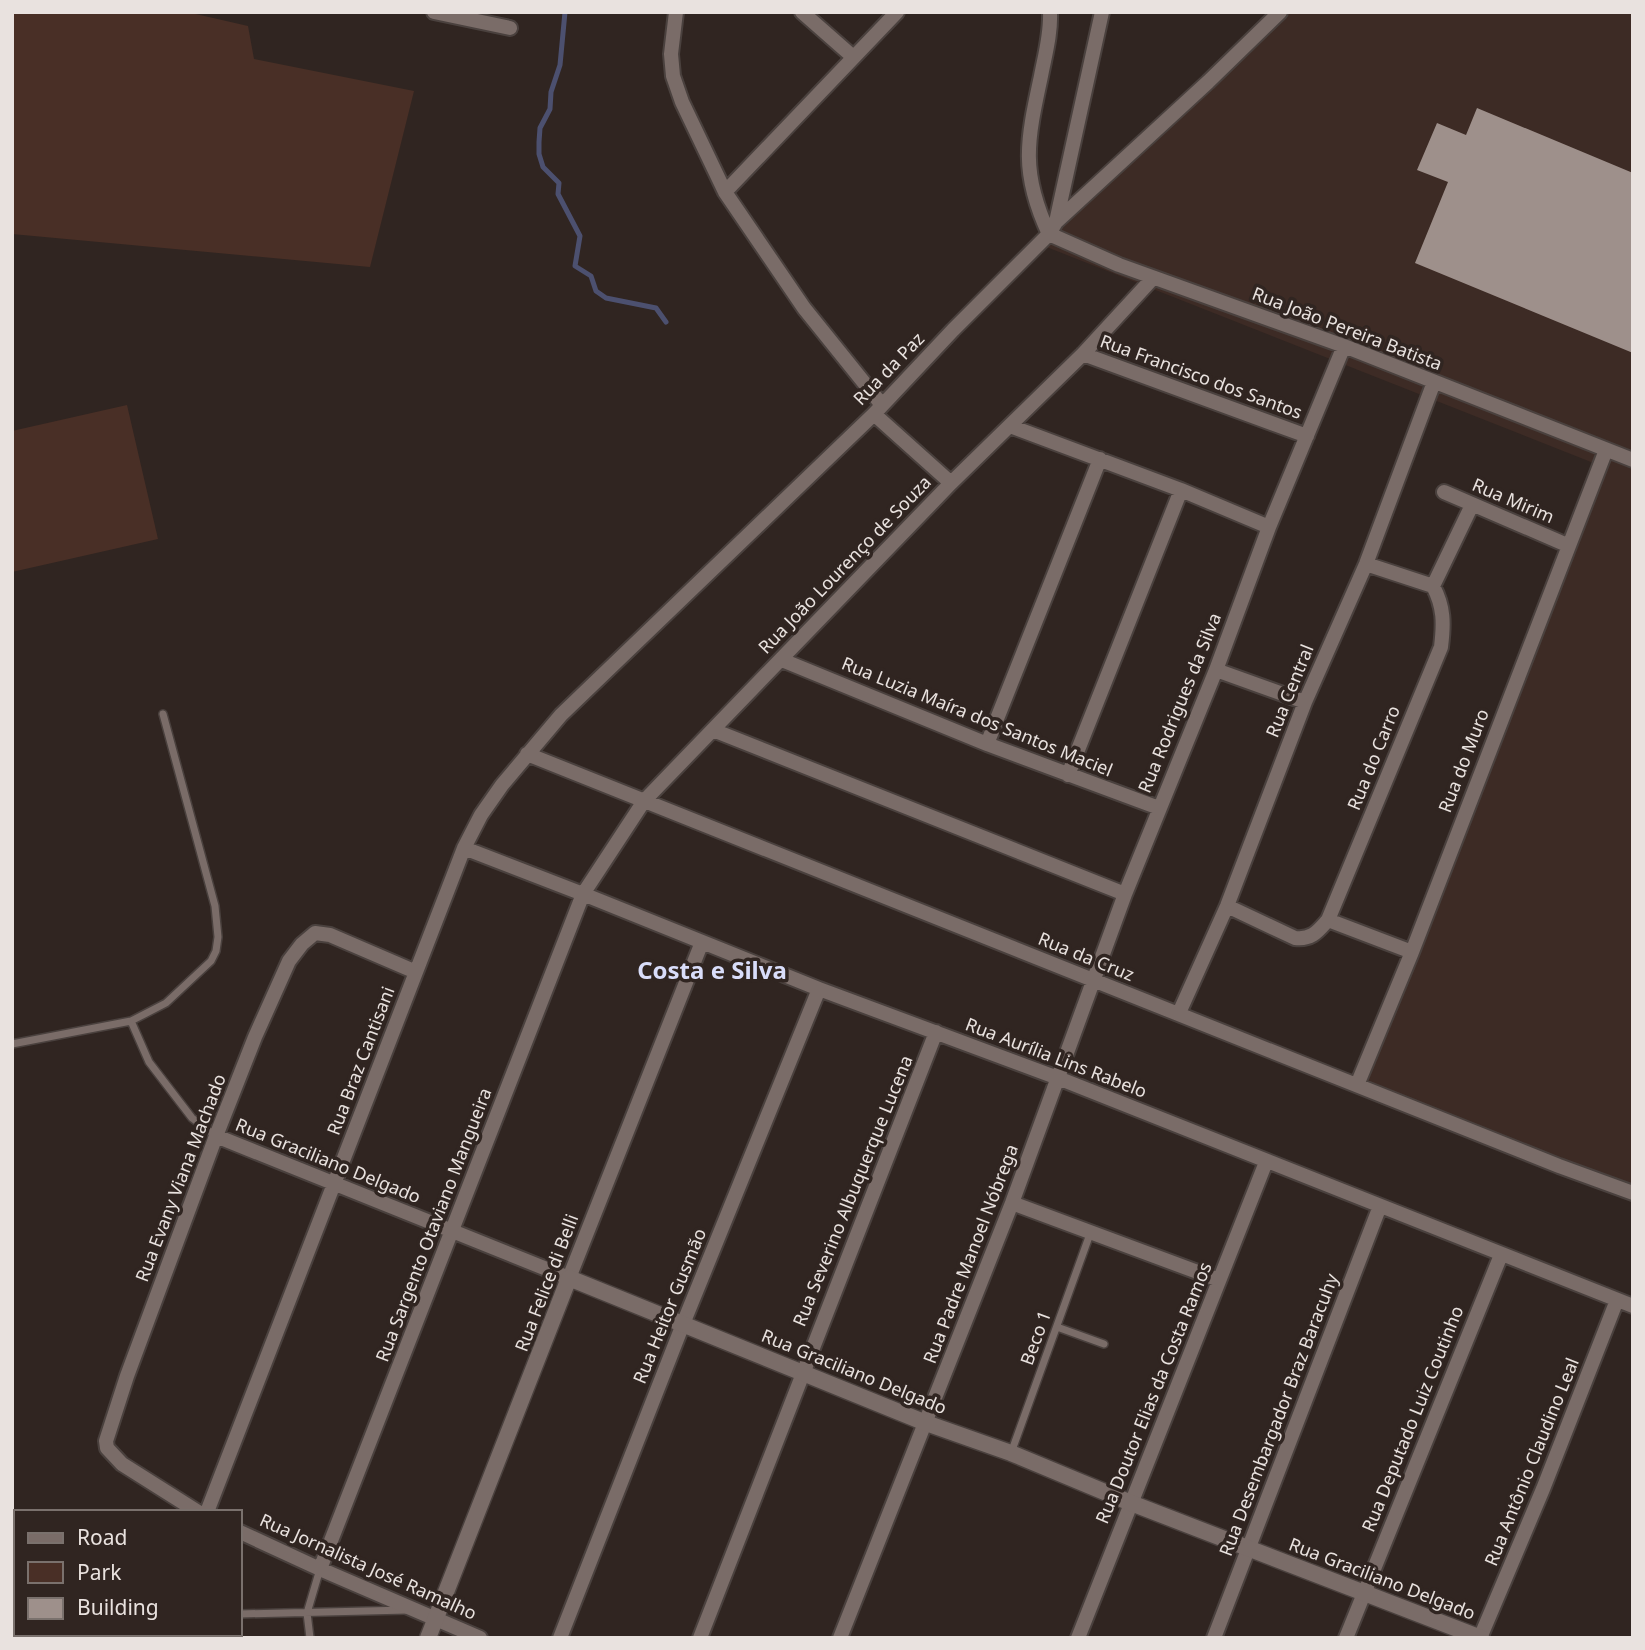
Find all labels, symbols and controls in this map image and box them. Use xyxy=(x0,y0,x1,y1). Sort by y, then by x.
street label: Rua João Pereira Batista xyxy=(1249,281,1446,375)
street label: Rua da Paz xyxy=(848,327,929,410)
street label: Rua Francisco dos Santos xyxy=(1097,328,1306,424)
street label: Rua João Lourenço de Souza xyxy=(753,470,936,659)
street label: Rua Mirim xyxy=(1469,472,1558,528)
street label: Rua Rodrigues da Silva xyxy=(1132,609,1226,796)
street label: Rua Central xyxy=(1260,641,1319,741)
street label: Rua Luzia Maíra dos Santos Maciel xyxy=(838,651,1116,782)
street label: Rua do Carro xyxy=(1341,702,1405,813)
street label: Rua do Muro xyxy=(1432,705,1494,816)
street label: Rua da Cruz xyxy=(1035,926,1138,986)
district label: Costa e Silva xyxy=(637,953,787,986)
street label: Rua Braz Cantisani xyxy=(321,983,399,1138)
street label: Rua Aurília Lins Rabelo xyxy=(962,1011,1150,1103)
street label: Rua Severino Albuquerque Lucena xyxy=(787,1052,918,1330)
street label: Rua Evany Viana Machado xyxy=(129,1070,231,1285)
street label: Rua Sargento Otaviano Mangueira xyxy=(370,1084,497,1365)
street label: Rua Graciliano Delgado xyxy=(232,1112,425,1208)
street label: Rua Padre Manoel Nóbrega xyxy=(917,1141,1023,1367)
street label: Rua Felice di Belli xyxy=(509,1210,583,1355)
street label: Rua Heitor Gusmão xyxy=(627,1224,711,1387)
street label: Rua Doutor Elias da Costa Ramos xyxy=(1089,1258,1217,1527)
street label: Rua Desembargador Braz Baracuhy xyxy=(1213,1269,1343,1559)
street label: Rua Deputado Luiz Coutinho xyxy=(1356,1302,1468,1535)
street label: Beco 1 xyxy=(1014,1307,1056,1368)
street label: Rua Graciliano Delgado xyxy=(758,1323,951,1419)
street label: Rua Antônio Claudino Leal xyxy=(1478,1354,1584,1569)
street label: Rua Jornalista José Ramalho xyxy=(256,1507,481,1625)
legend xyxy=(14,1510,242,1636)
text: Road xyxy=(77,1523,127,1551)
street label: Rua Graciliano Delgado xyxy=(1286,1531,1479,1625)
text: Park xyxy=(77,1558,122,1586)
text: Building xyxy=(77,1593,159,1621)

